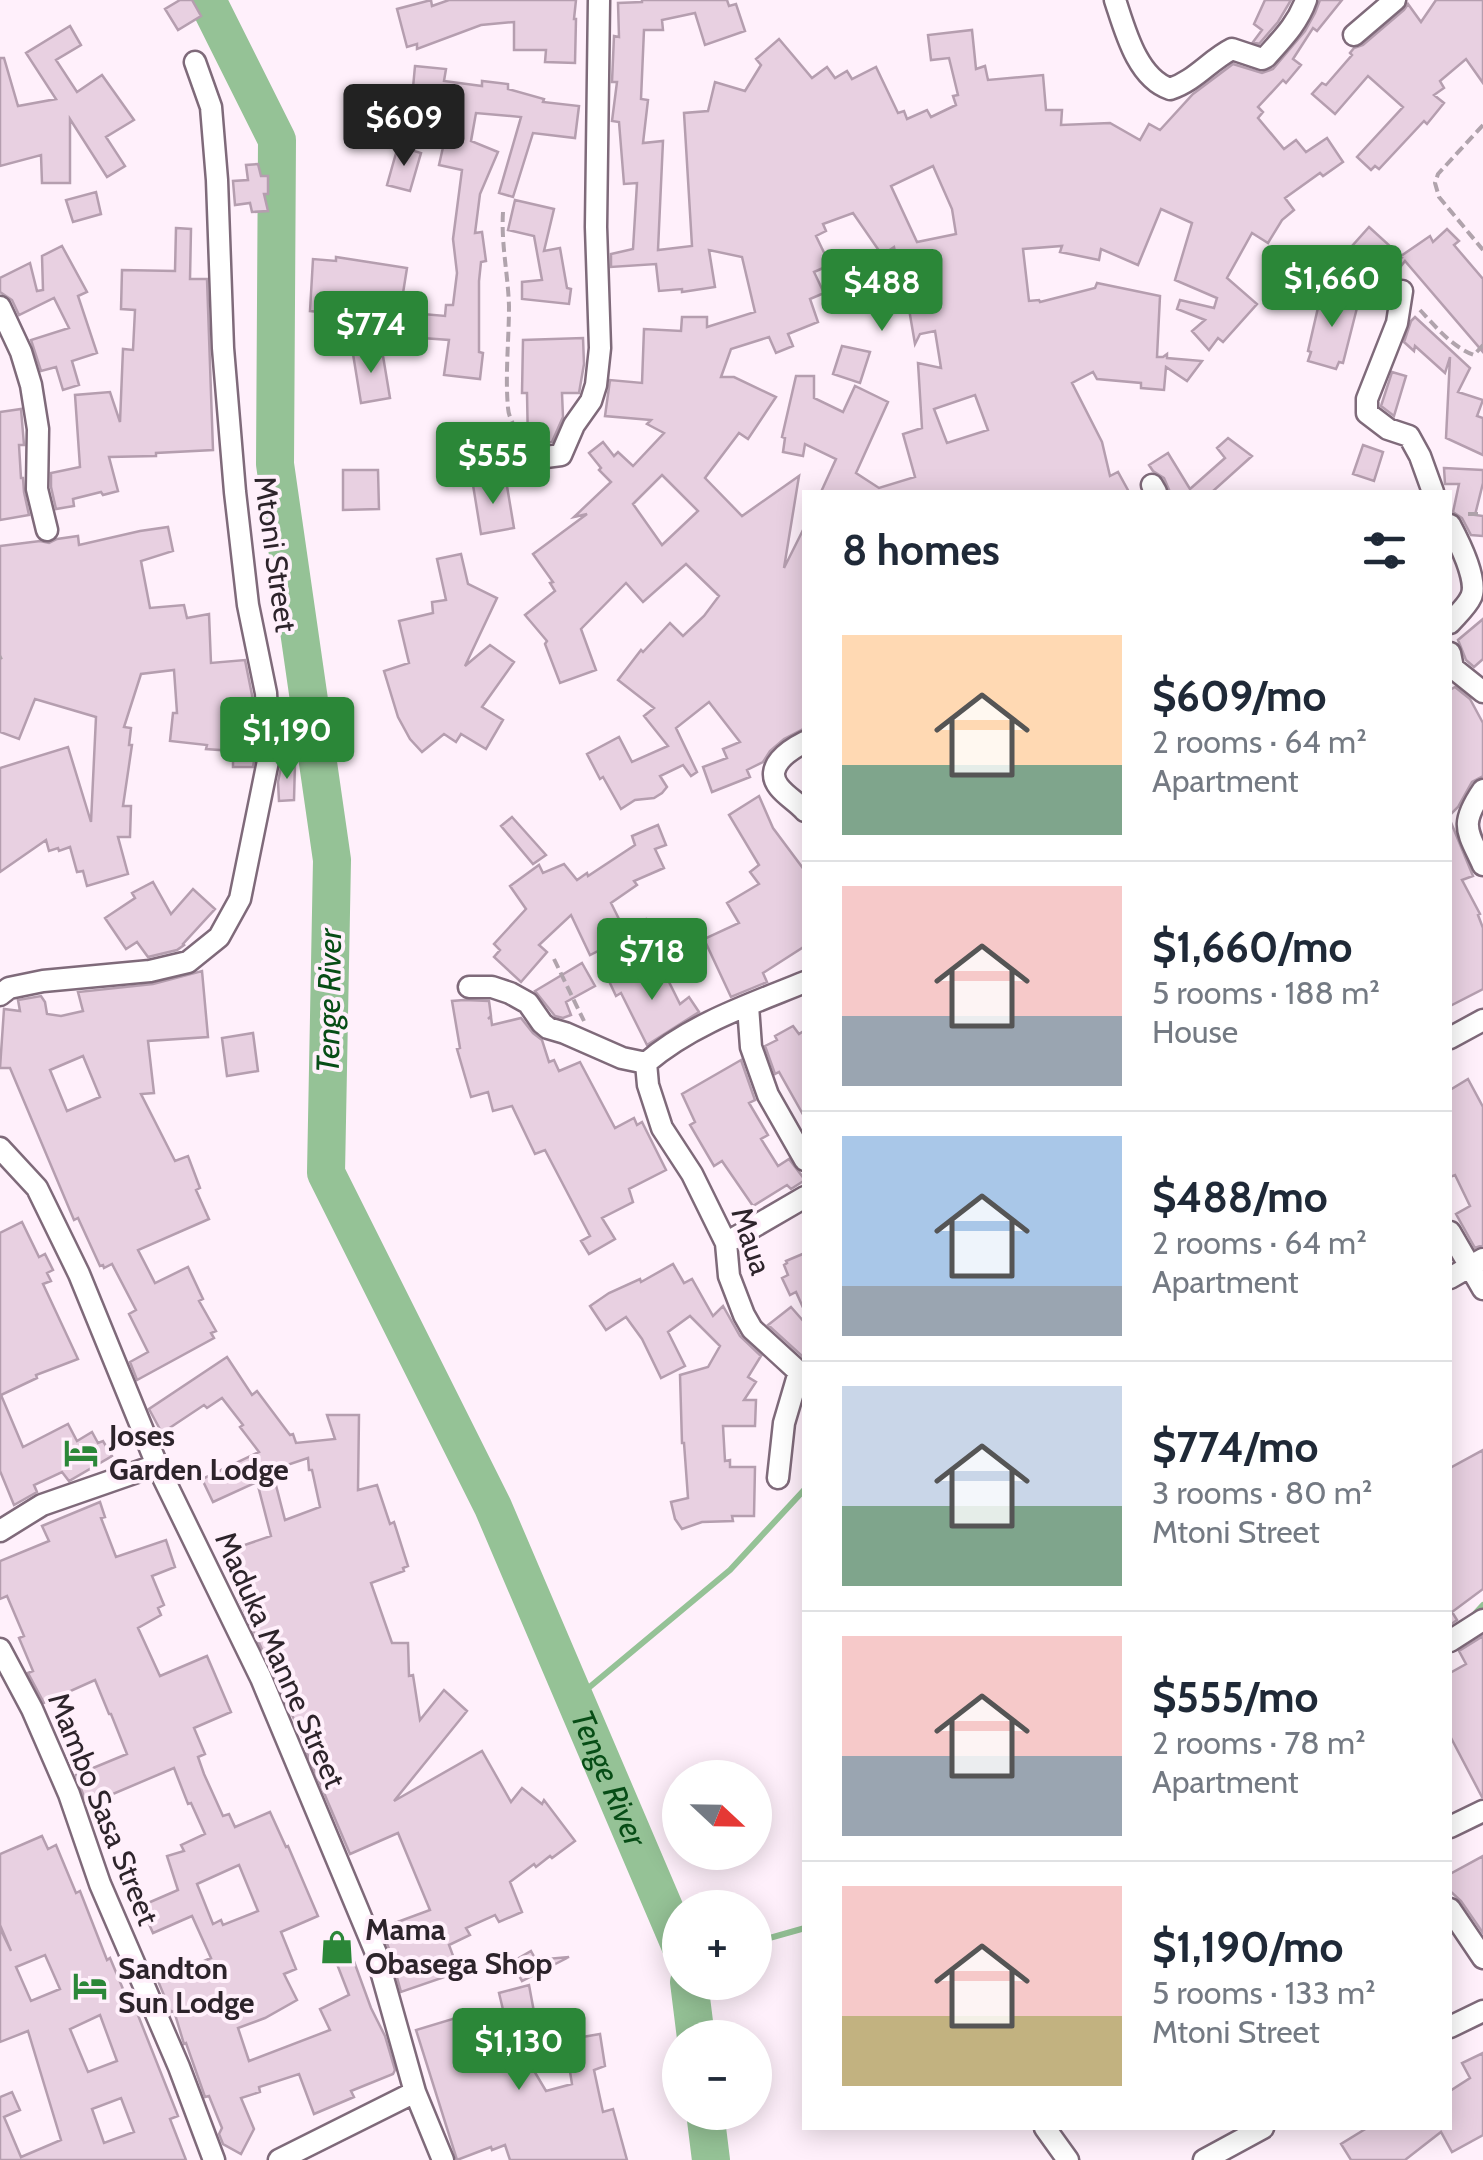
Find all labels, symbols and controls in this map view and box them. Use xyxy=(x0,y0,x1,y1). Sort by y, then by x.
pin: $609 xyxy=(345,84,463,169)
text: $609 xyxy=(365,97,443,136)
pin: $1,660 xyxy=(1251,245,1413,330)
pin: $488 xyxy=(823,249,941,334)
text: $1,660 xyxy=(1284,258,1380,297)
text: $488 xyxy=(843,262,921,301)
pin: $774 xyxy=(312,291,430,376)
text: $774 xyxy=(336,304,406,343)
pin: $555 xyxy=(434,422,552,507)
text: $555 xyxy=(458,435,528,474)
street label: Mtoni Street xyxy=(246,474,305,634)
icon: filters xyxy=(1357,523,1412,578)
text: 8 homes xyxy=(842,524,1000,576)
text: $609/mo xyxy=(1152,670,1326,722)
icon: home xyxy=(922,675,1042,795)
pin: $1,190 xyxy=(206,697,368,782)
text: $1,190 xyxy=(242,710,332,749)
text: 2 rooms · 64 m² xyxy=(1152,722,1367,761)
text: Apartment xyxy=(1152,761,1299,800)
pin: $718 xyxy=(593,918,711,1003)
text: $1,660/mo xyxy=(1152,921,1352,973)
icon: home xyxy=(922,926,1042,1046)
water label: Tenge River xyxy=(308,927,349,1074)
text: $718 xyxy=(619,931,685,970)
text: 5 rooms · 188 m² xyxy=(1152,973,1380,1012)
text: House xyxy=(1152,1012,1238,1051)
text: $488/mo xyxy=(1152,1171,1328,1223)
icon: home xyxy=(922,1176,1042,1296)
street label: Maua xyxy=(723,1202,780,1280)
text: 2 rooms · 64 m² xyxy=(1152,1223,1367,1262)
text: Apartment xyxy=(1152,1262,1299,1301)
place label: Joses Garden Lodge xyxy=(108,1417,289,1488)
text: $774/mo xyxy=(1152,1421,1318,1473)
icon: home xyxy=(922,1426,1042,1546)
hotel icon: Joses Garden Lodge xyxy=(62,1434,100,1472)
text: 3 rooms · 80 m² xyxy=(1152,1473,1372,1512)
text: Mtoni Street xyxy=(1152,1512,1320,1551)
street label: Maduka Manne Street xyxy=(207,1526,354,1794)
text: $555/mo xyxy=(1152,1671,1318,1723)
icon: home xyxy=(922,1676,1042,1796)
street label: Mambo Sasa Street xyxy=(40,1687,167,1930)
water label: Tenge River xyxy=(563,1704,656,1853)
text: 2 rooms · 78 m² xyxy=(1152,1723,1366,1762)
north arrow xyxy=(662,1760,772,1870)
map controls xyxy=(662,1760,772,2130)
text: Apartment xyxy=(1152,1762,1299,1801)
button: + xyxy=(662,1890,772,2000)
place label: Mama Obasega Shop xyxy=(365,1911,553,1982)
text: $1,190/mo xyxy=(1152,1921,1343,1973)
icon: home xyxy=(922,1926,1042,2046)
shop icon: Mama Obasega Shop xyxy=(318,1928,356,1966)
place label: Sandton Sun Lodge xyxy=(118,1950,255,2021)
hotel icon: Sandton Sun Lodge xyxy=(71,1967,109,2005)
text: 5 rooms · 133 m² xyxy=(1152,1973,1376,2012)
pin: $1,130 xyxy=(438,2008,600,2093)
text: Mtoni Street xyxy=(1152,2012,1320,2051)
button: − xyxy=(662,2020,772,2130)
text: $1,130 xyxy=(475,2021,563,2060)

